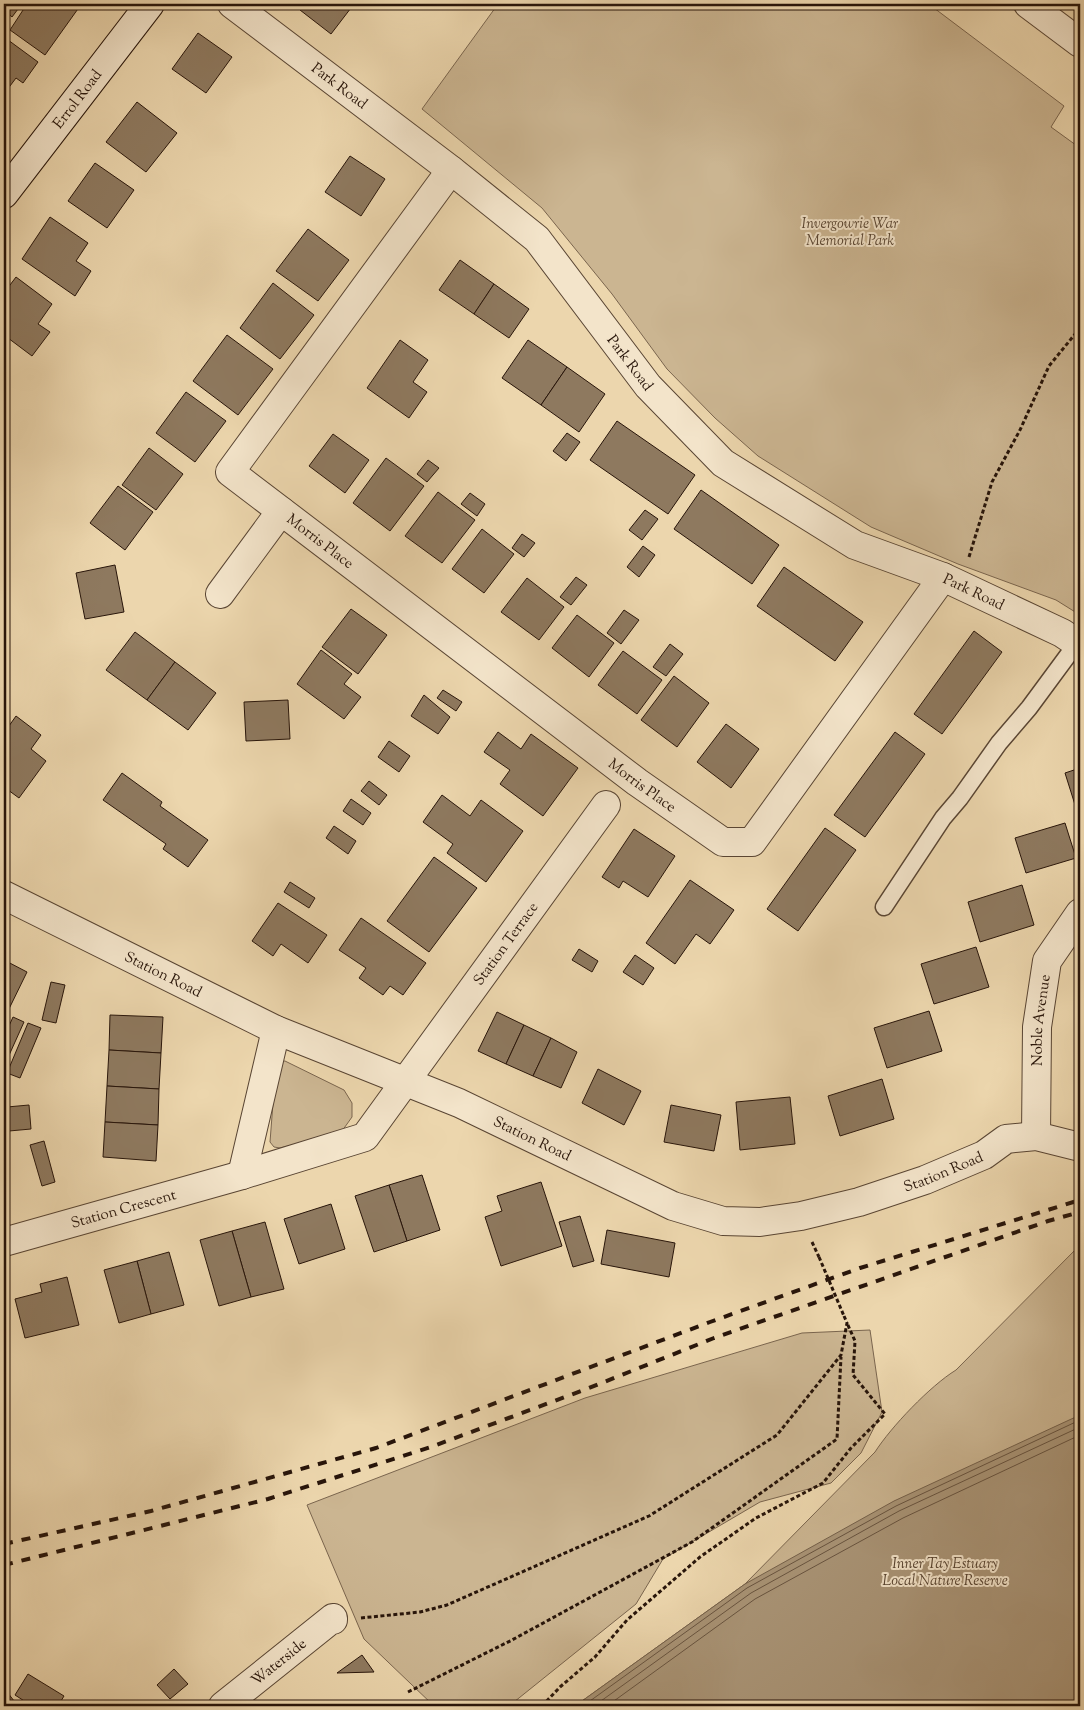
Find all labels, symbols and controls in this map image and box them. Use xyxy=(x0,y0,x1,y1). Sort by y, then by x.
street label: Park Road xyxy=(306,59,372,115)
street label: Errol Road xyxy=(49,65,108,134)
park label: Invergowrie War Memorial Park xyxy=(802,214,899,252)
street label: Park Road xyxy=(601,331,658,397)
street label: Morris Place xyxy=(282,510,358,575)
street label: Park Road xyxy=(939,569,1008,617)
street label: Morris Place xyxy=(603,754,680,818)
street label: Station Terrace xyxy=(469,898,544,990)
street label: Station Road xyxy=(120,947,206,1004)
street label: Noble Avenue xyxy=(1028,973,1057,1066)
street label: Station Road xyxy=(489,1112,575,1168)
street label: Station Road xyxy=(901,1147,987,1198)
street label: Station Crescent xyxy=(69,1185,179,1235)
park label: Inner Tay Estuary Local Nature Reserve xyxy=(882,1554,1008,1592)
street label: Waterside xyxy=(247,1634,312,1692)

